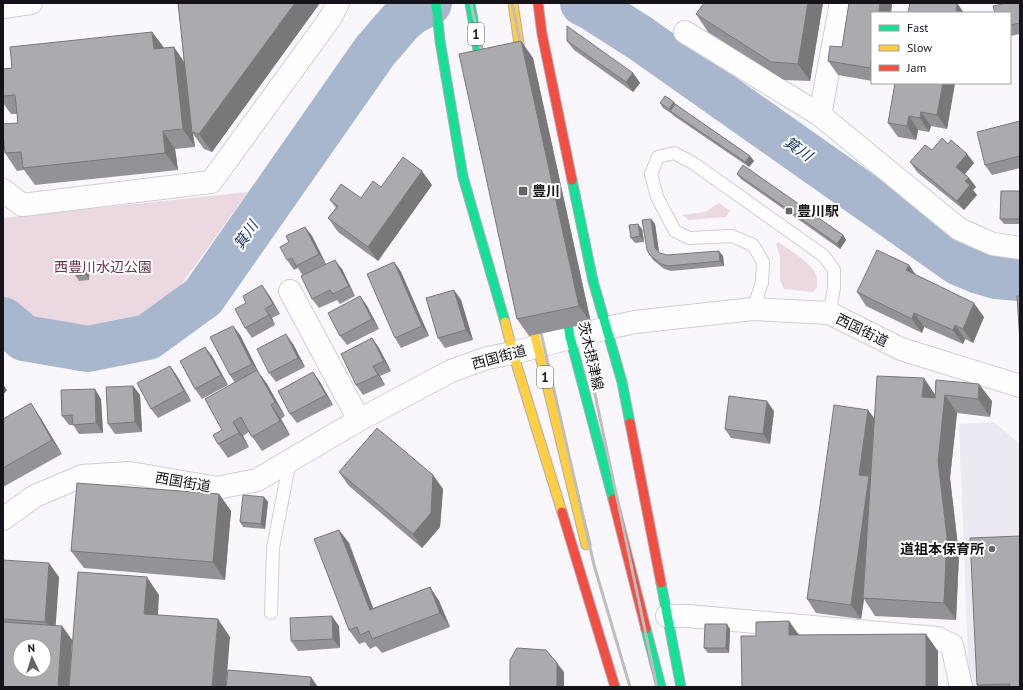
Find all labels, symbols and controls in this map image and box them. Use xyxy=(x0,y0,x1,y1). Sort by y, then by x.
legend xyxy=(871,12,1011,84)
text: Fast xyxy=(907,20,928,35)
road number: 1 xyxy=(468,23,484,45)
text: Slow xyxy=(907,40,932,55)
text: Jam xyxy=(906,60,926,75)
water label: 箕川 xyxy=(781,132,818,166)
place label: 豊川 xyxy=(532,182,560,200)
marker: 豊川 xyxy=(517,185,529,197)
place label: 豊川駅 xyxy=(797,202,839,220)
marker: 豊川駅 xyxy=(784,206,794,216)
water label: 箕川 xyxy=(229,215,263,252)
park label: 西豊川水辺公園 xyxy=(54,258,152,276)
street label: 西国街道 xyxy=(833,310,891,350)
street label: 茨木摂津線 xyxy=(574,320,608,392)
street label: 西国街道 xyxy=(470,341,528,373)
road number: 1 xyxy=(537,366,553,388)
street label: 西国街道 xyxy=(154,468,212,496)
place label: 道祖本保育所 xyxy=(900,540,984,558)
marker: 道祖本保育所 xyxy=(987,544,997,554)
north arrow xyxy=(12,638,52,678)
text: N xyxy=(27,641,35,655)

